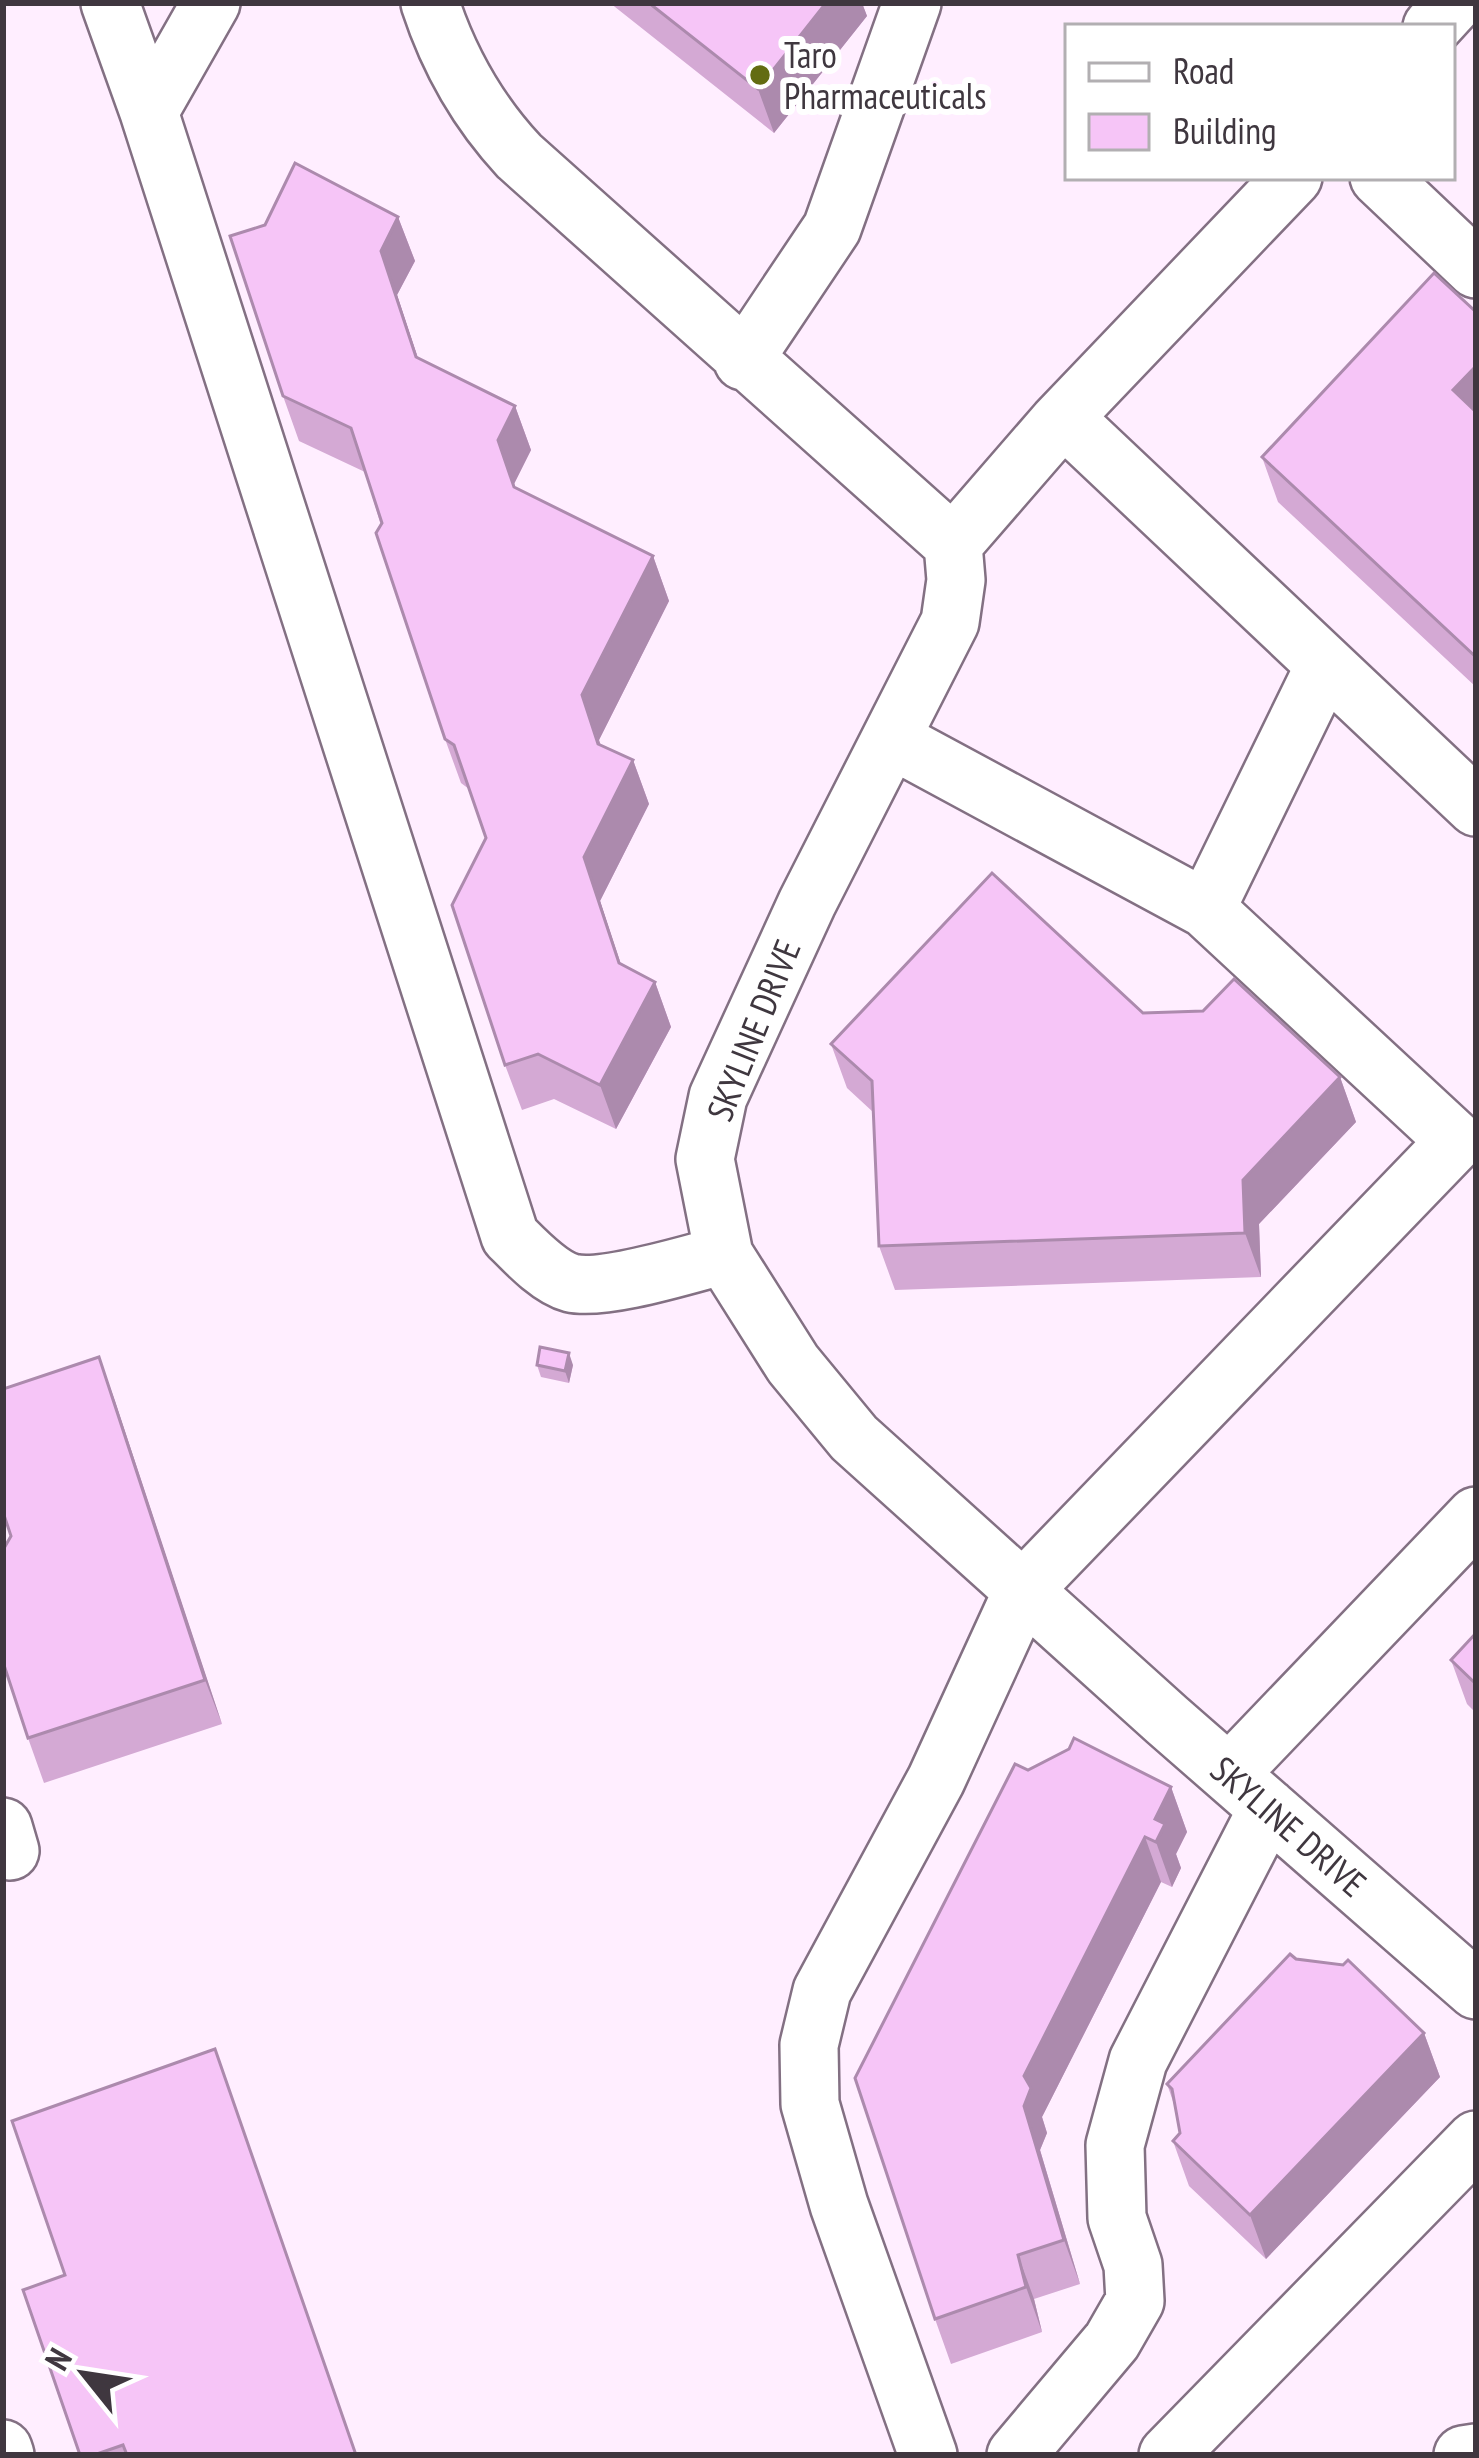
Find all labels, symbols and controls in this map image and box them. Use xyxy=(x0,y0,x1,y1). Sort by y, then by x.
legend xyxy=(1065,24,1455,180)
place label: Taro Pharmaceuticals xyxy=(784,31,986,119)
text: Road xyxy=(1173,47,1234,94)
marker: Taro Pharmaceuticals xyxy=(747,62,773,88)
text: Building xyxy=(1173,107,1277,154)
street label: SKYLINE DRIVE xyxy=(695,933,811,1127)
street label: SKYLINE DRIVE xyxy=(1201,1746,1377,1906)
north arrow xyxy=(24,2314,144,2434)
text: N xyxy=(35,2340,81,2377)

